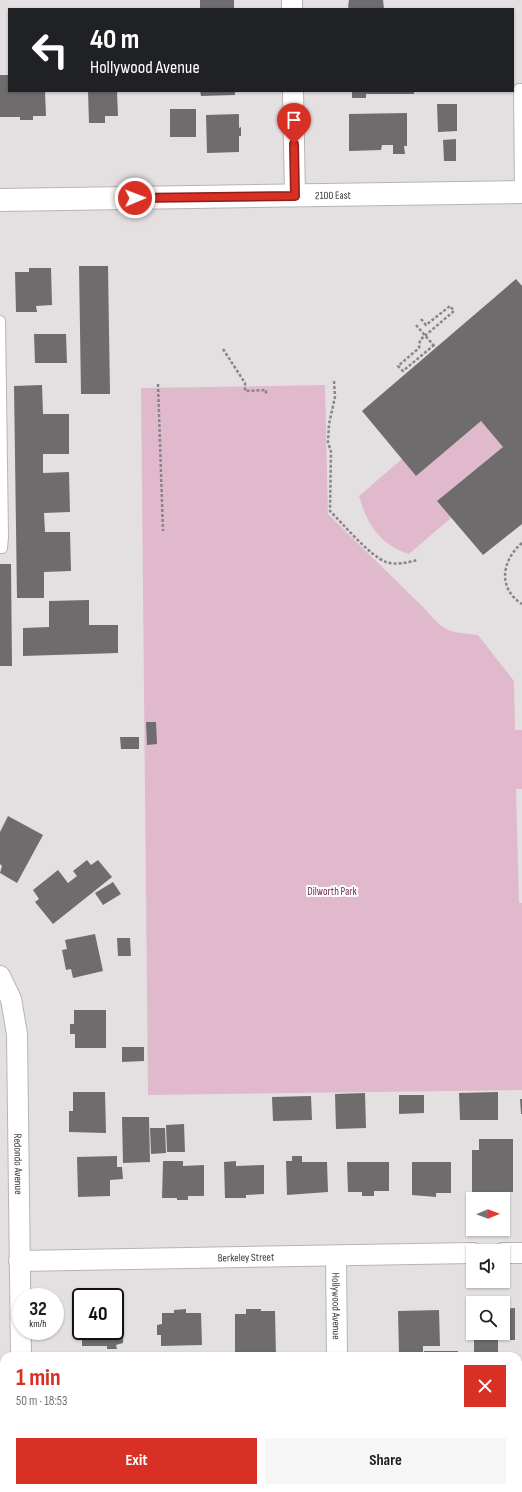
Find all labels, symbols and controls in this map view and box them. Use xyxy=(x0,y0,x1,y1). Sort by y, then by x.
text: 40 m xyxy=(90,23,139,56)
icon: left xyxy=(24,24,76,76)
text: Hollywood Avenue xyxy=(90,57,200,78)
pin xyxy=(277,103,311,144)
icon: arrive xyxy=(283,109,305,131)
position arrow xyxy=(114,177,156,219)
street label: 2100 East xyxy=(315,189,352,202)
park label: Dilworth Park xyxy=(307,885,357,898)
street label: Redondo Avenue xyxy=(11,1133,25,1195)
north arrow xyxy=(466,1192,510,1236)
map controls xyxy=(466,1192,510,1340)
button: sound xyxy=(466,1244,510,1288)
street label: Berkeley Street xyxy=(218,1250,275,1264)
street label: Hollywood Avenue xyxy=(329,1272,343,1340)
speed limit sign: 40 xyxy=(72,1288,124,1340)
button: search xyxy=(466,1296,510,1340)
text: 32 xyxy=(29,1297,47,1321)
text: km/h xyxy=(29,1318,47,1330)
text: 1 min xyxy=(16,1363,61,1392)
button: close xyxy=(464,1365,506,1407)
text: 50 m · 18:53 xyxy=(16,1393,68,1409)
button: Exit xyxy=(16,1438,257,1484)
button: Share xyxy=(265,1438,506,1484)

